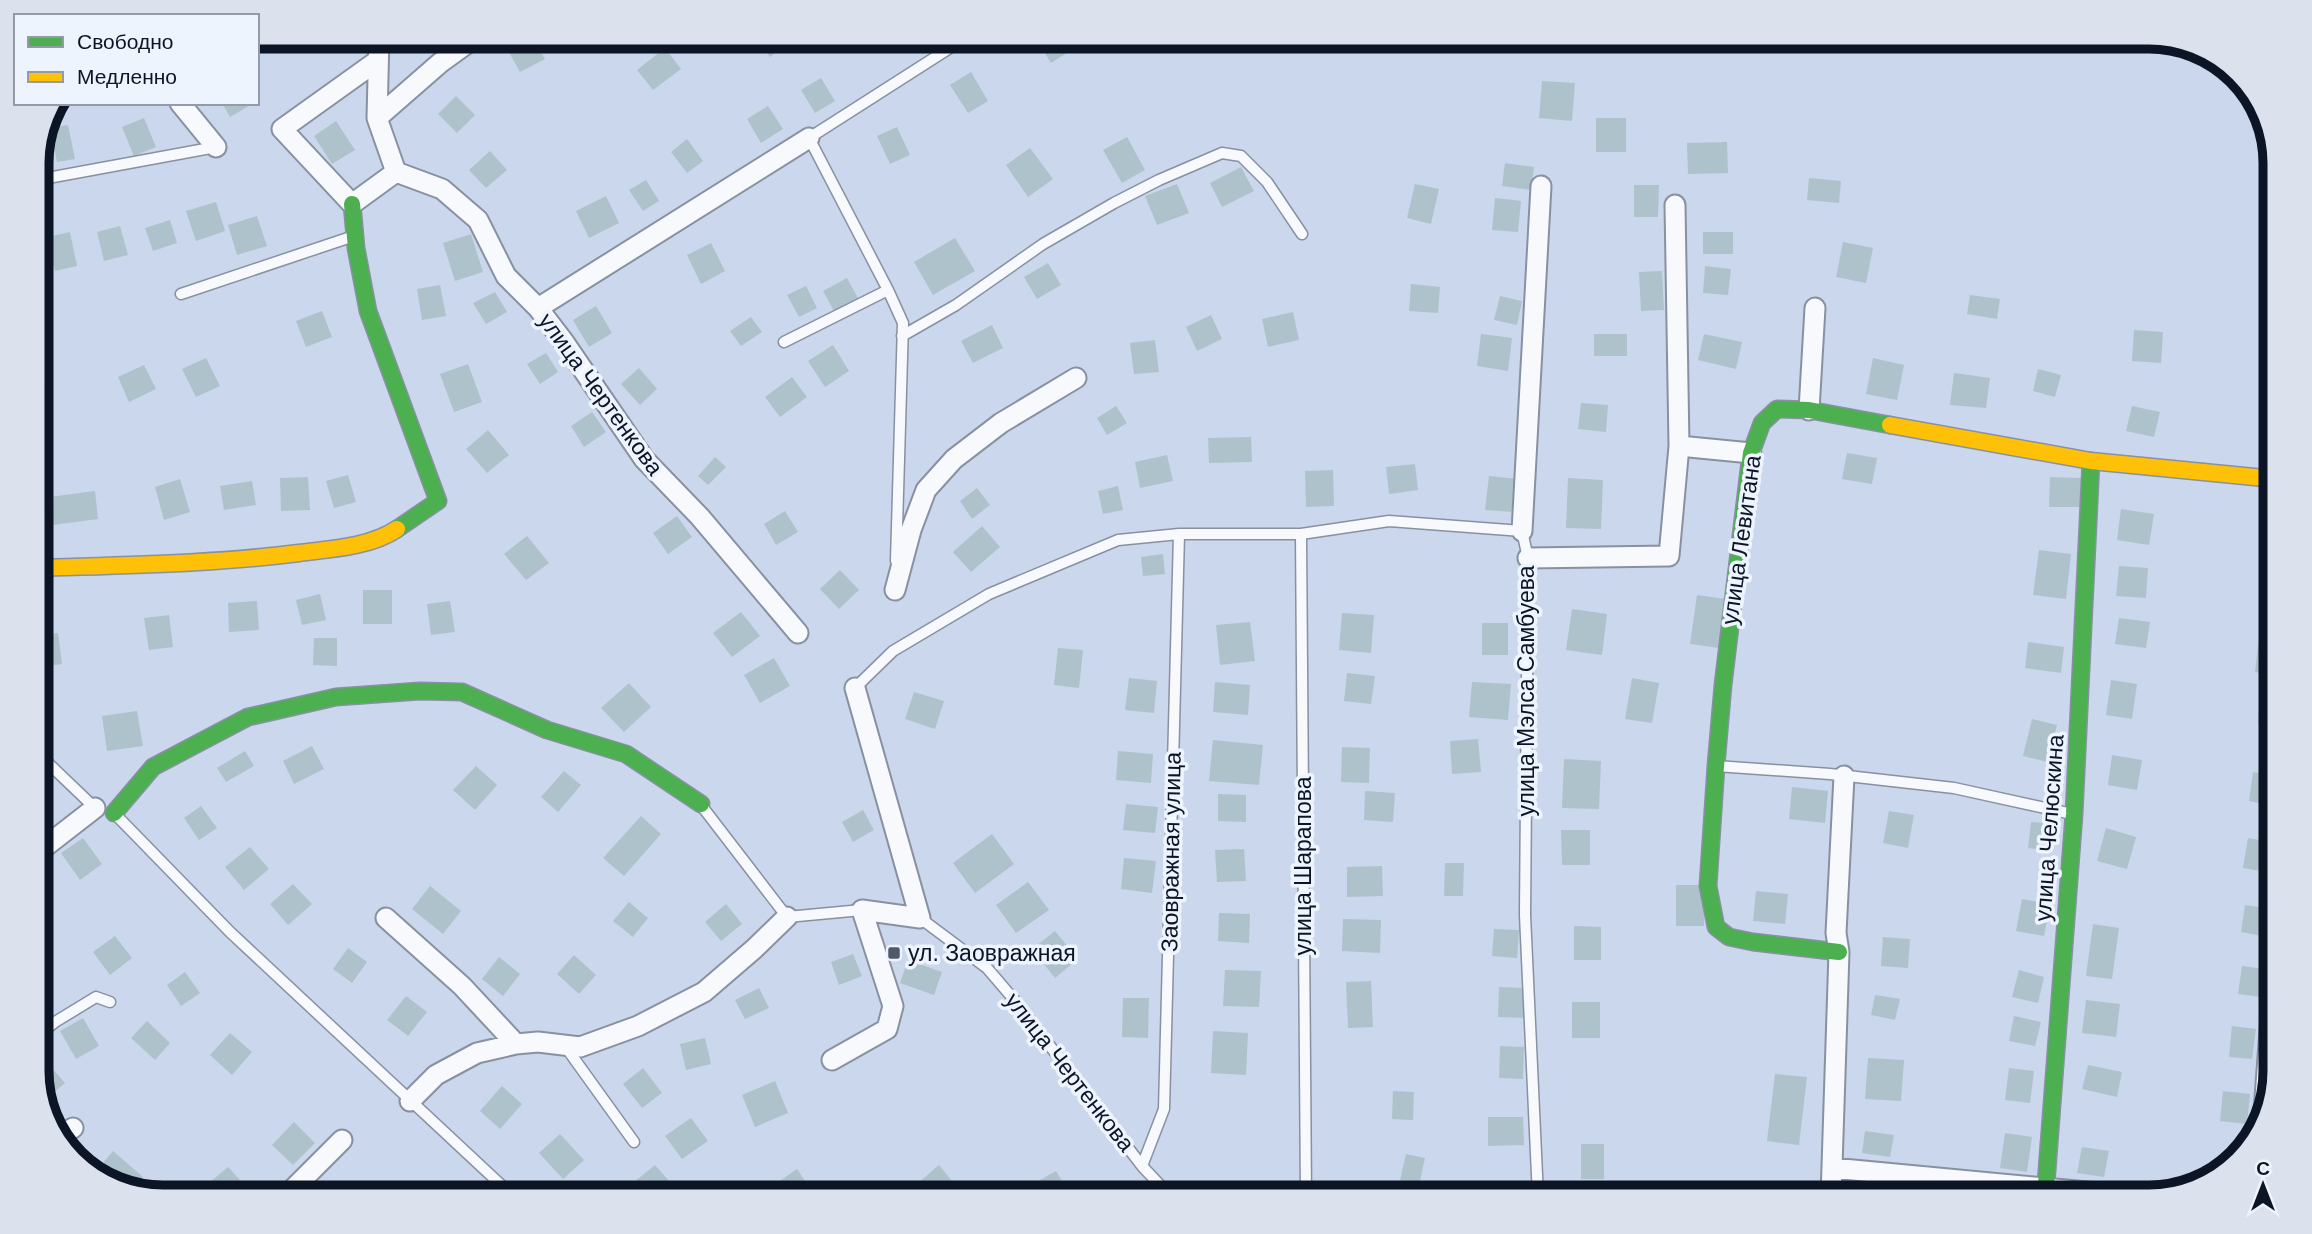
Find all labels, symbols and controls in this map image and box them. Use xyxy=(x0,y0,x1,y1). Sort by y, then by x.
legend xyxy=(14,14,259,105)
text: Свободно xyxy=(77,30,174,53)
text: Медленно xyxy=(77,65,177,88)
street label: улица Чертенкова xyxy=(534,308,669,480)
street label: улица Левитана xyxy=(1716,453,1766,627)
street label: улица Мэлса Самбуева xyxy=(1513,565,1539,817)
street label: улица Челюскина xyxy=(2029,733,2069,922)
street label: Заовражная улица xyxy=(1156,751,1186,952)
street label: улица Шарапова xyxy=(1290,776,1316,956)
place label: ул. Заовражная xyxy=(908,940,1076,966)
marker: ул. Заовражная xyxy=(886,945,902,961)
street label: улица Чертенкова xyxy=(1000,988,1140,1156)
north arrow xyxy=(2228,1150,2298,1220)
text: С xyxy=(2256,1158,2270,1179)

